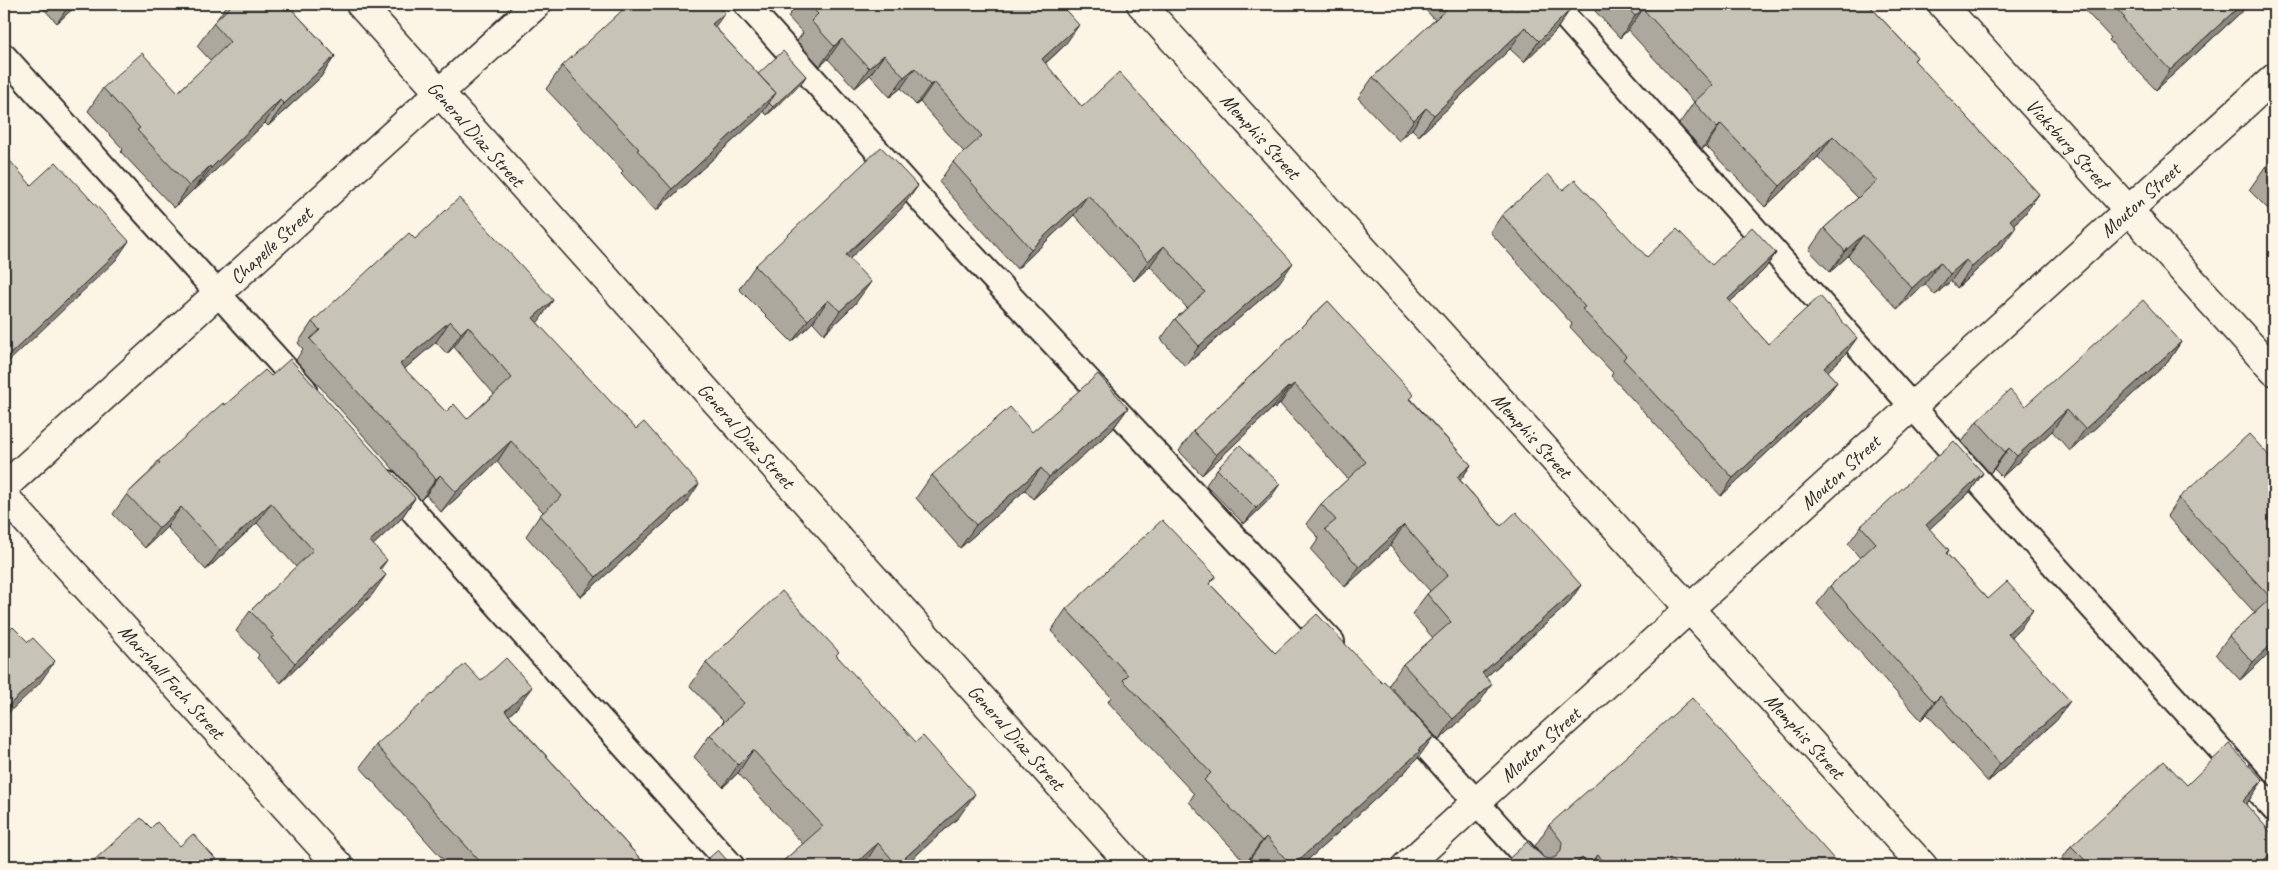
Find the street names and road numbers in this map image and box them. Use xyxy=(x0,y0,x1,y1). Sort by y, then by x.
street label: General Diaz Street xyxy=(422,76,531,194)
street label: Memphis Street xyxy=(1215,88,1307,186)
street label: Vicksburg Street xyxy=(2020,93,2117,197)
street label: Mouton Street xyxy=(2095,156,2187,243)
street label: Chapelle Street xyxy=(225,200,319,289)
street label: General Diaz Street xyxy=(692,378,801,495)
street label: Memphis Street xyxy=(1486,387,1579,485)
street label: Mouton Street xyxy=(1795,428,1887,515)
street label: Marshall Foch Street xyxy=(113,619,231,746)
street label: General Diaz Street xyxy=(962,679,1071,797)
street label: Memphis Street xyxy=(1759,688,1851,786)
street label: Mouton Street xyxy=(1495,700,1587,787)

